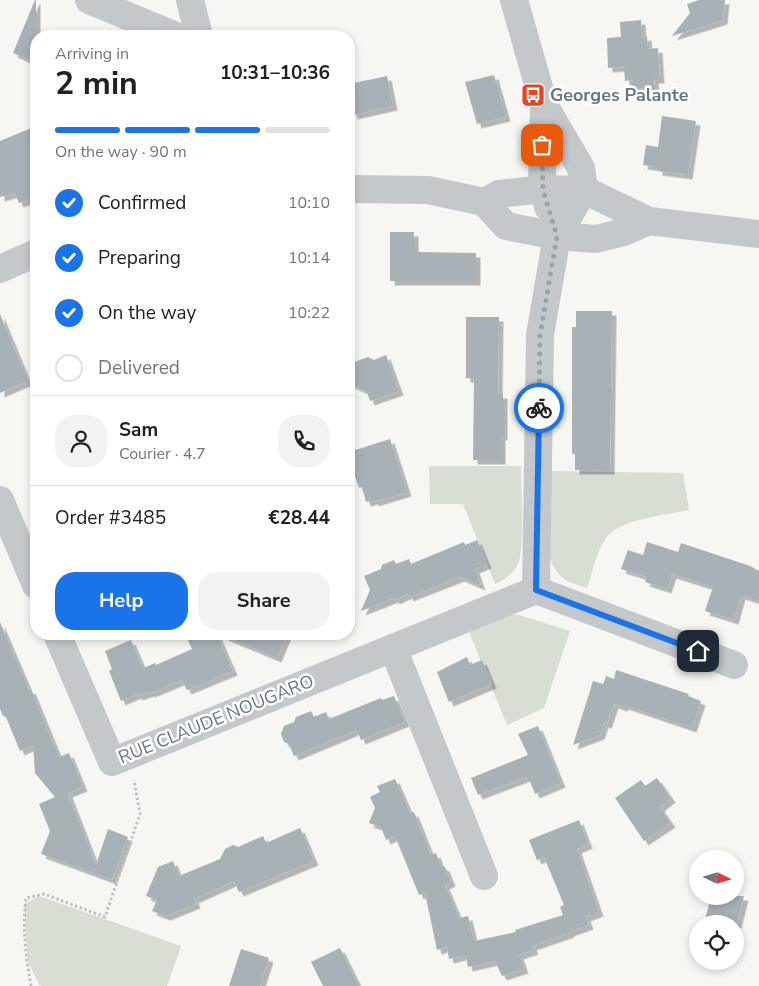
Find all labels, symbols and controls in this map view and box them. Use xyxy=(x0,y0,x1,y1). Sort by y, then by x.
text: Arriving in xyxy=(55,43,129,65)
text: 10:31–10:36 xyxy=(220,60,330,86)
text: 2 min xyxy=(55,62,138,105)
bus stop icon: Georges Palante xyxy=(520,82,546,108)
place label: Georges Palante xyxy=(550,83,689,107)
pin xyxy=(521,124,563,166)
icon: bag xyxy=(528,131,556,159)
text: On the way · 90 m xyxy=(55,141,187,163)
icon: check xyxy=(55,189,83,217)
text: Confirmed xyxy=(98,190,186,216)
text: 10:10 xyxy=(288,192,330,214)
icon: check xyxy=(55,244,83,272)
text: Preparing xyxy=(98,245,181,271)
text: 10:14 xyxy=(288,247,330,269)
icon: check xyxy=(55,299,83,327)
text: On the way xyxy=(98,300,196,326)
text: 10:22 xyxy=(288,302,330,324)
text: Delivered xyxy=(98,355,180,381)
courier xyxy=(514,383,564,433)
icon: bike xyxy=(525,394,553,422)
button: person xyxy=(55,415,107,467)
button: phone xyxy=(278,415,330,467)
text: Sam xyxy=(119,417,158,443)
text: Courier · 4.7 xyxy=(119,443,205,465)
text: Order #3485 xyxy=(55,505,166,531)
text: €28.44 xyxy=(268,505,330,531)
button: Help xyxy=(55,572,188,630)
button: Share xyxy=(198,572,330,630)
pin xyxy=(677,630,719,672)
icon: home xyxy=(684,637,712,665)
street label: RUE CLAUDE NOUGARO xyxy=(115,669,317,769)
north arrow xyxy=(689,850,744,905)
map controls xyxy=(689,850,744,970)
button: locate xyxy=(689,915,744,970)

